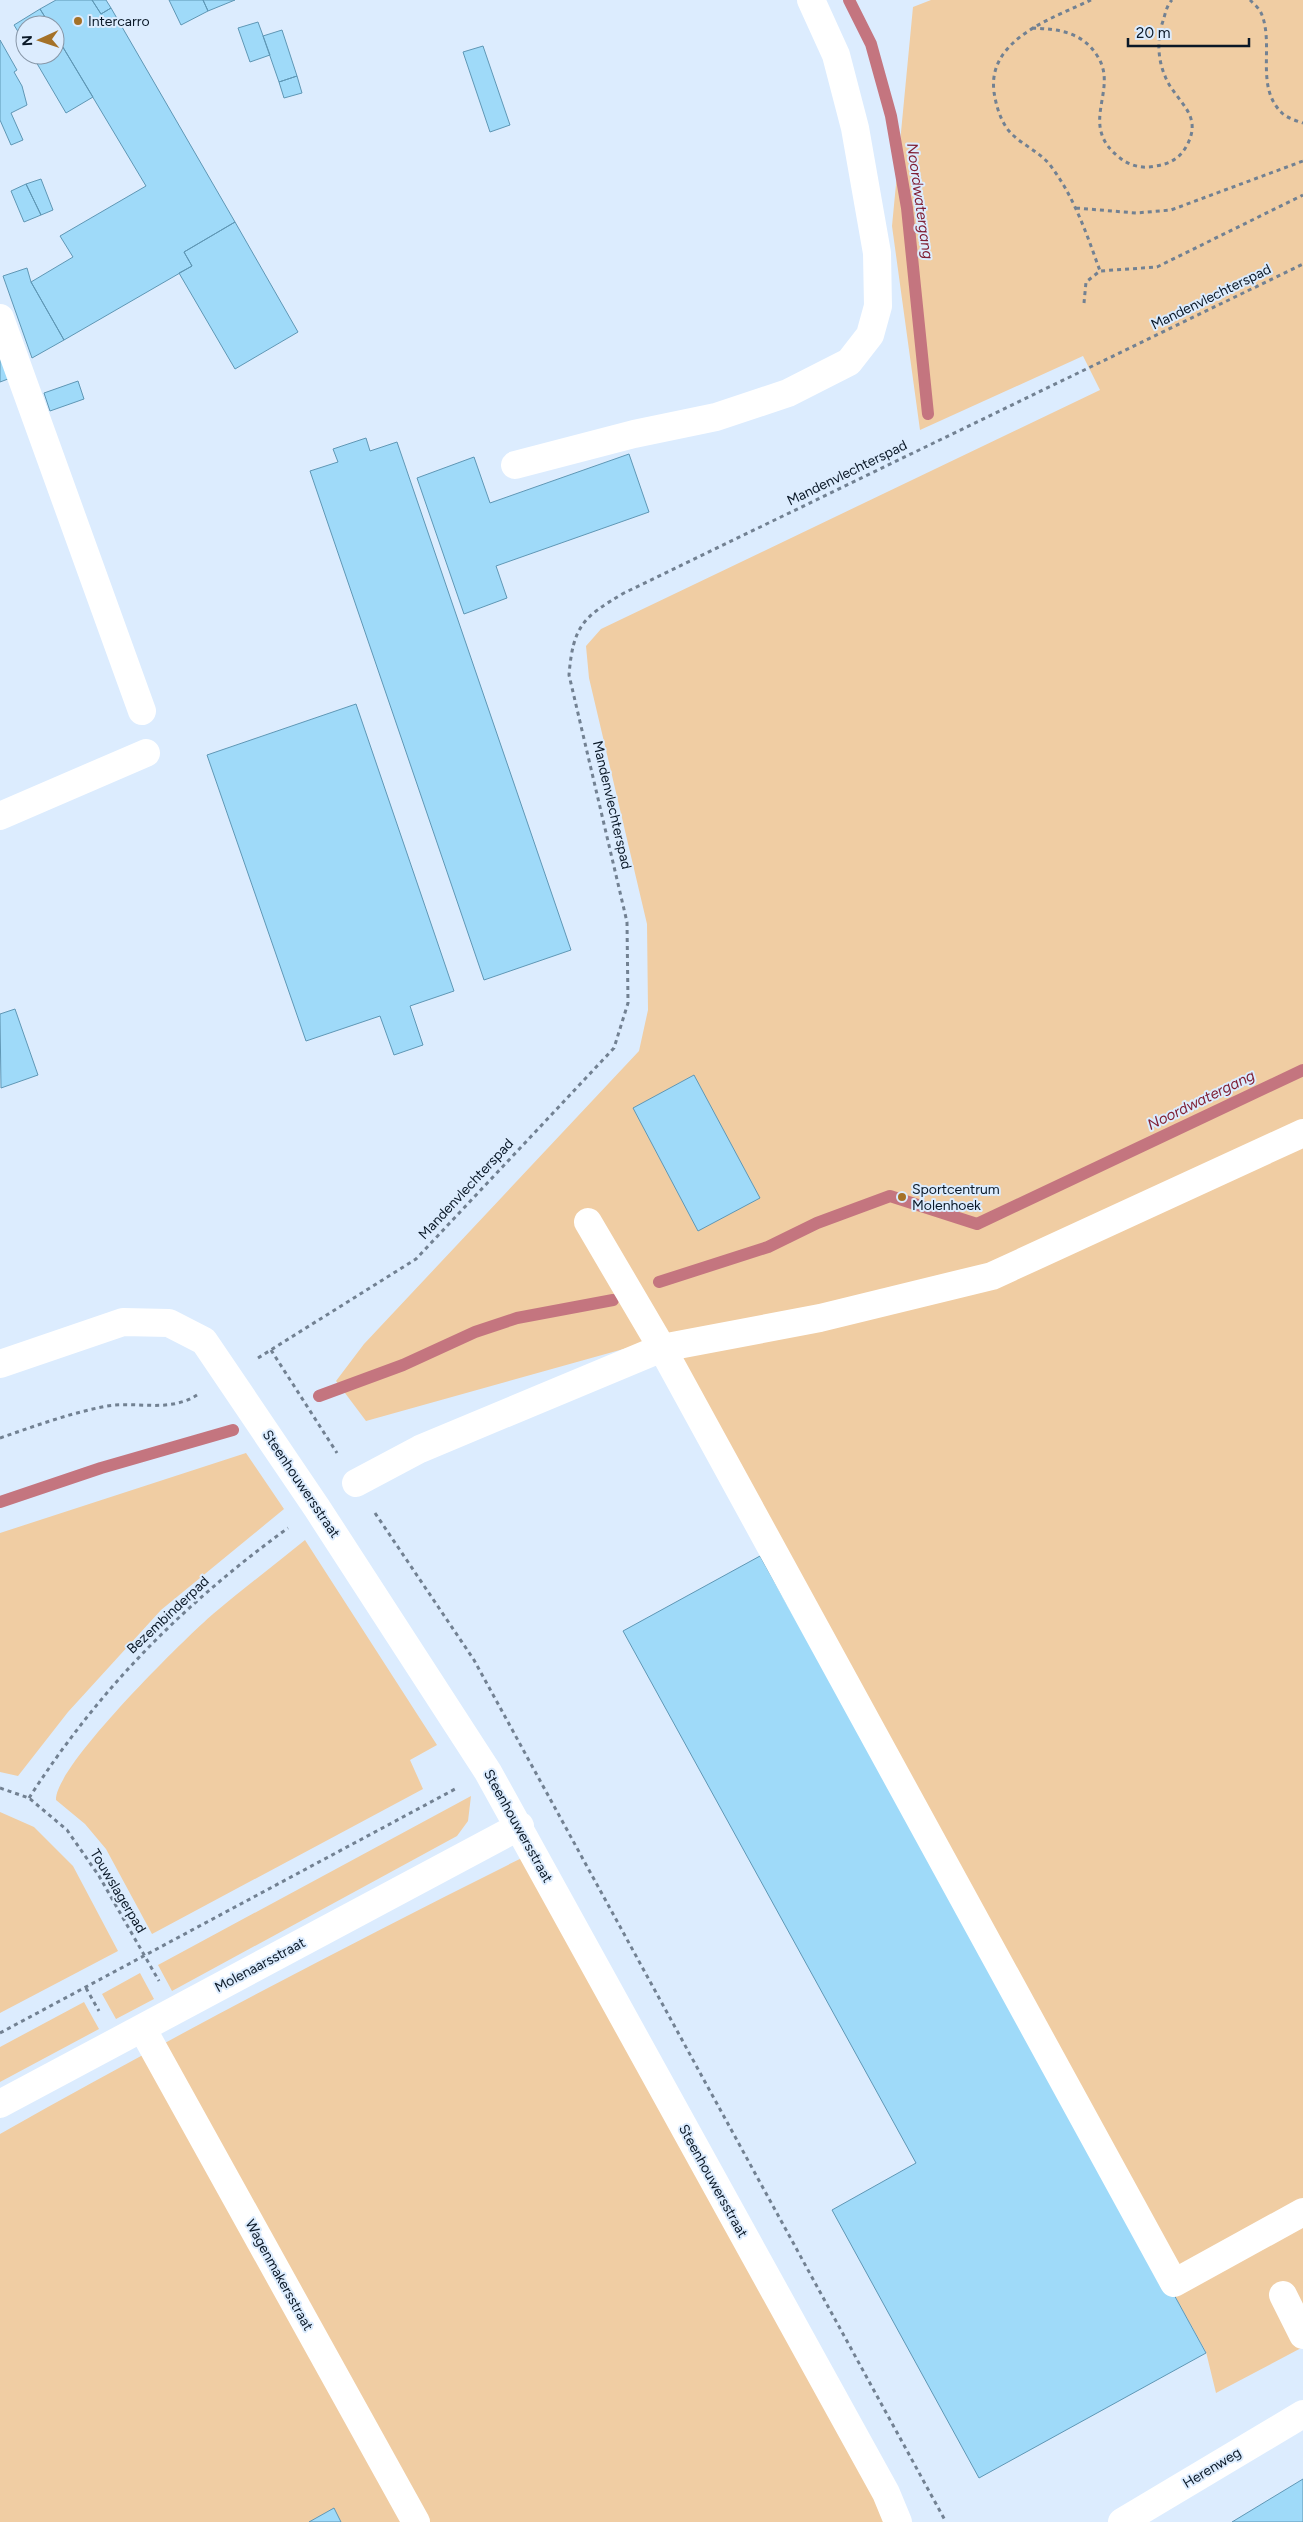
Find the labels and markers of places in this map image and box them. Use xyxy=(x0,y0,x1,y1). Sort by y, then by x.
place label: Intercarro xyxy=(88,13,150,30)
marker: Intercarro xyxy=(72,15,84,27)
place label: Sportcentrum Molenhoek xyxy=(912,1181,1000,1214)
marker: Sportcentrum Molenhoek xyxy=(896,1191,908,1203)

